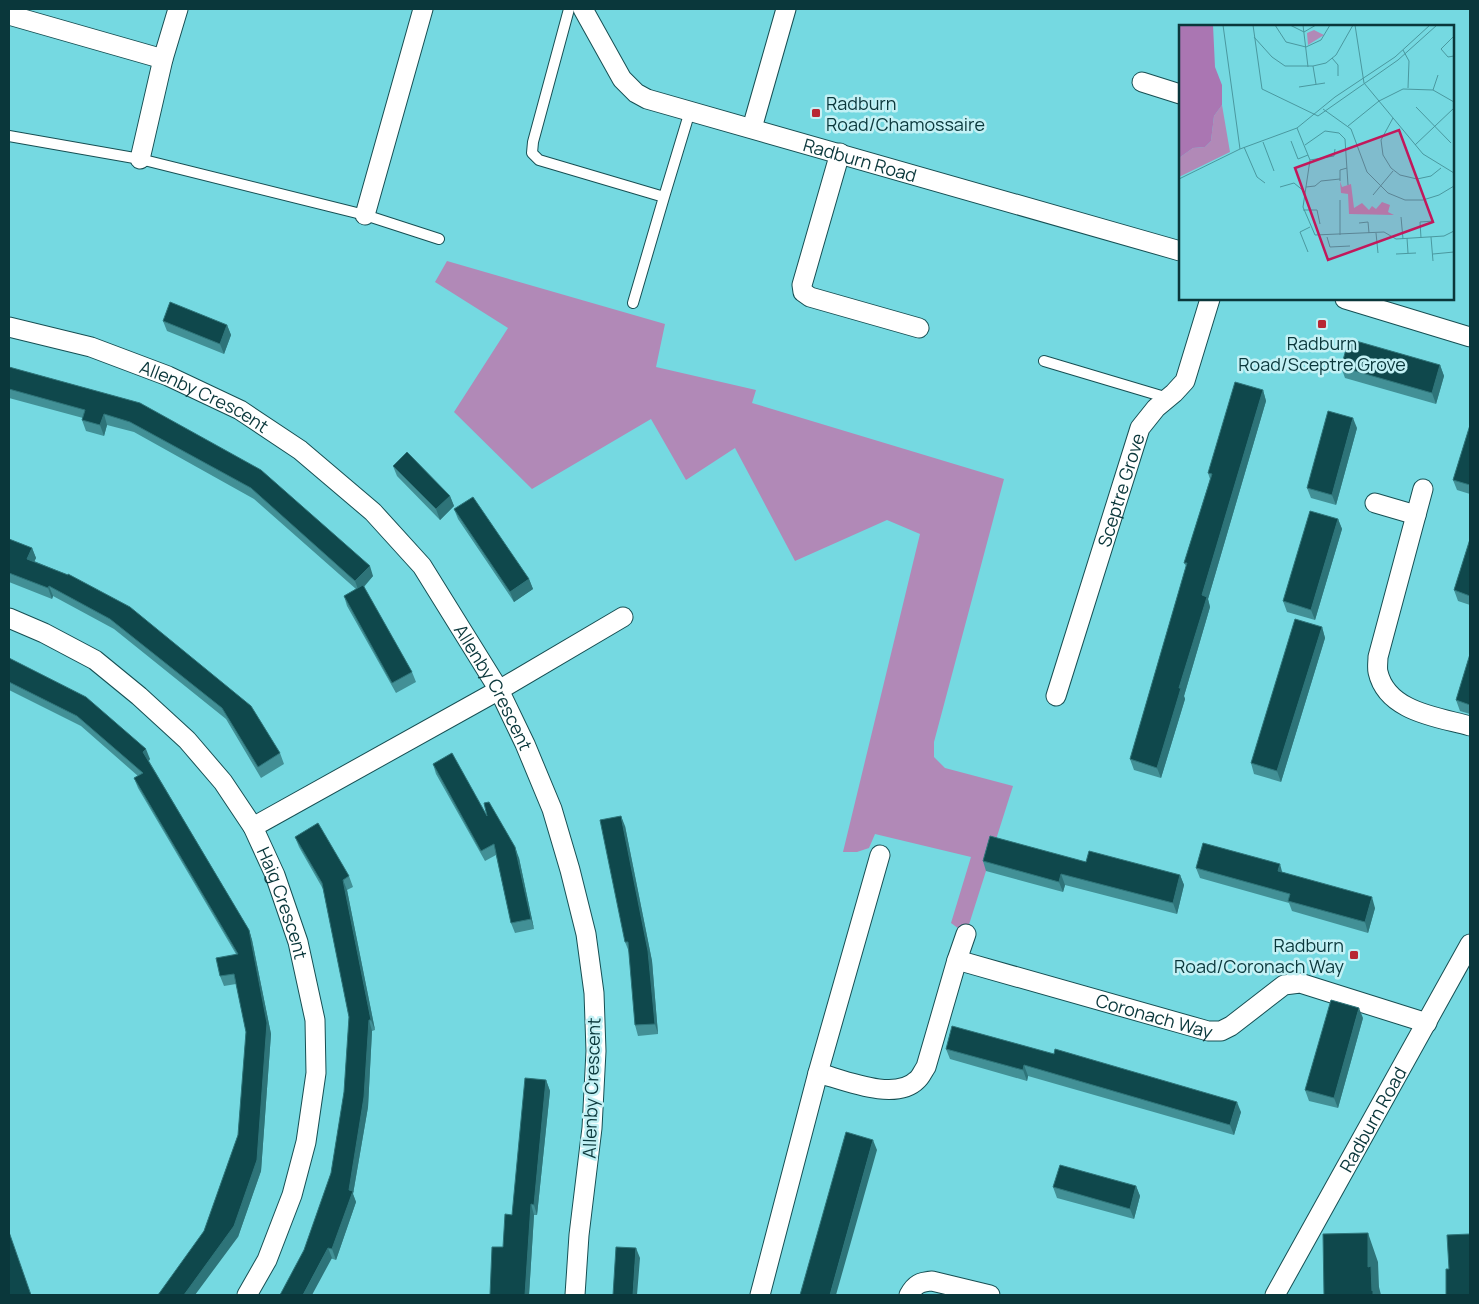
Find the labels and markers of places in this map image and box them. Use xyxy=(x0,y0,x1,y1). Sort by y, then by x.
place label: Radburn Road/Chamossaire xyxy=(826,91,985,136)
marker: Radburn Road/Chamossaire xyxy=(810,107,822,119)
marker: Radburn Road/Sceptre Grove xyxy=(1316,318,1328,330)
place label: Radburn Road/Sceptre Grove xyxy=(1238,331,1406,376)
place label: Radburn Road/Coronach Way xyxy=(1174,933,1344,978)
marker: Radburn Road/Coronach Way xyxy=(1348,949,1360,961)

